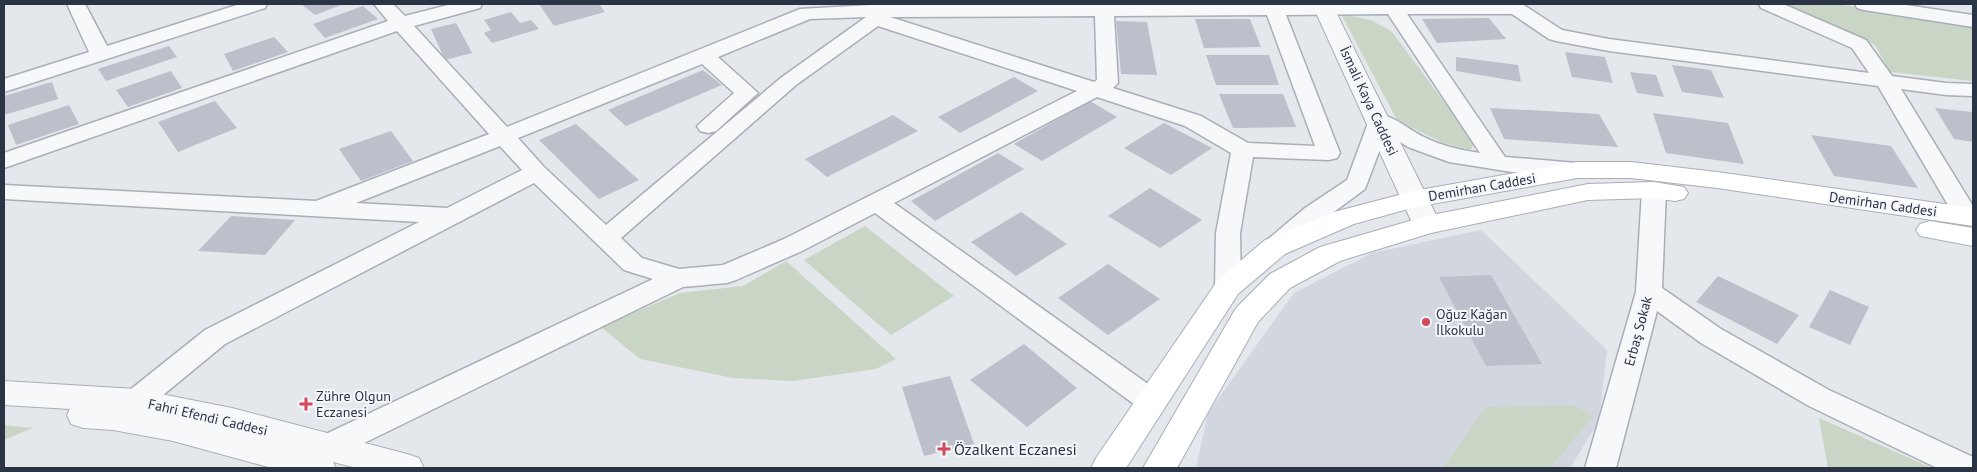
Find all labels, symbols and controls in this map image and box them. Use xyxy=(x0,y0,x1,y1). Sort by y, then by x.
street label: İsmali Kaya Caddesi xyxy=(1336,43,1402,159)
street label: Demirhan Caddesi xyxy=(1427,169,1537,205)
street label: Demirhan Caddesi xyxy=(1828,188,1938,220)
street label: Erbaş Sokak xyxy=(1620,294,1656,368)
place label: Oğuz Kağan İlkokulu xyxy=(1436,305,1507,339)
marker: Oğuz Kağan İlkokulu xyxy=(1420,316,1432,328)
place label: Zühre Olgun Eczanesi xyxy=(316,387,391,421)
street label: Fahri Efendi Caddesi xyxy=(146,394,270,440)
marker: Zühre Olgun Eczanesi xyxy=(300,398,312,410)
place label: Özalkent Eczanesi xyxy=(954,439,1077,459)
marker: Özalkent Eczanesi xyxy=(938,443,950,455)

